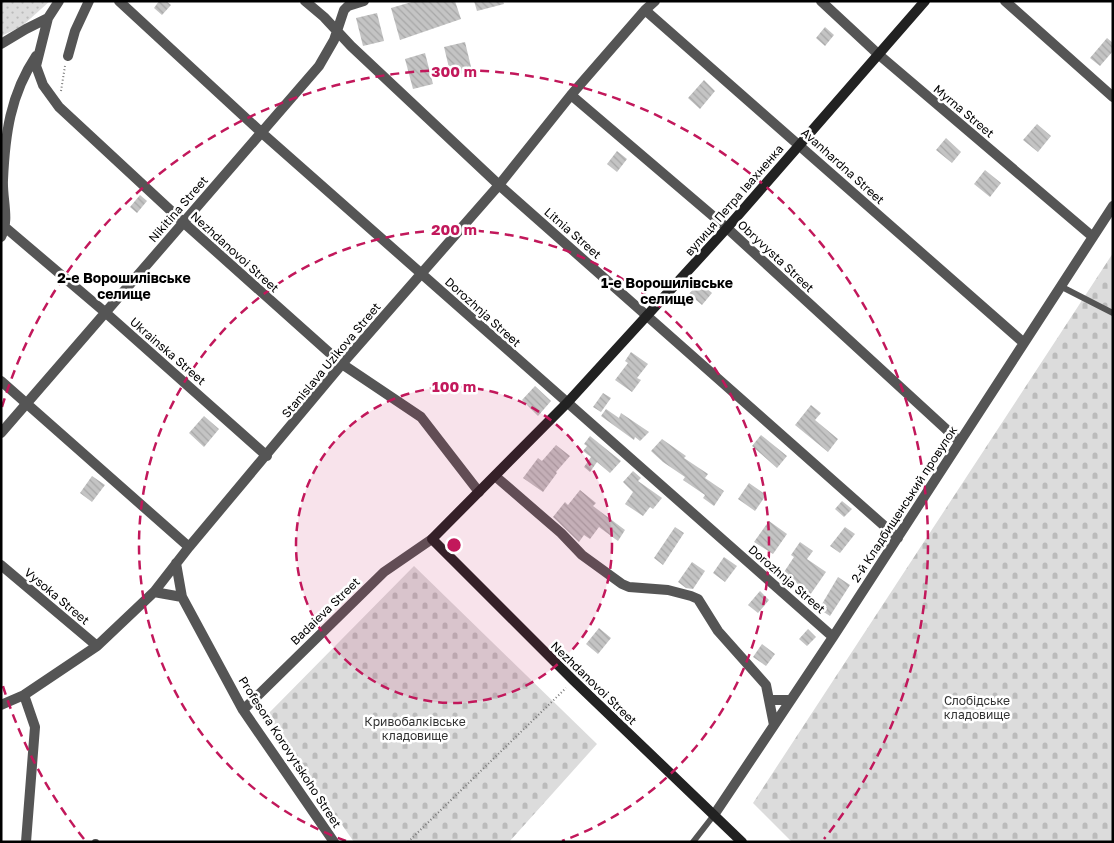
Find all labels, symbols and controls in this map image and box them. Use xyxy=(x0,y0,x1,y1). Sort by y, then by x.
text: 300 m xyxy=(431,62,477,80)
street label: Myrna Street xyxy=(931,81,997,141)
street label: Avanhardna Street xyxy=(798,125,888,207)
street label: вулиця Петра Івахненка xyxy=(682,141,786,259)
street label: Nikitina Street xyxy=(145,173,211,245)
street label: Litnia Street xyxy=(541,204,605,262)
street label: Nezhdanovoi Street xyxy=(188,208,282,296)
street label: Obryvysta Street xyxy=(735,217,817,295)
text: 200 m xyxy=(431,220,477,238)
district label: 2-е Ворошилівське селище xyxy=(57,269,191,302)
street label: Dorozhnja Street xyxy=(442,274,524,350)
district label: 1-е Ворошилівське селище xyxy=(601,274,733,307)
street label: Stanislava Uzikova Street xyxy=(278,299,384,421)
street label: Ukrainska Street xyxy=(127,314,209,388)
text: 100 m xyxy=(432,377,476,395)
street label: 2-й Кладбищенський провулок xyxy=(848,423,960,585)
centre of rings xyxy=(445,536,463,554)
street label: Dorozhnja Street xyxy=(746,542,829,617)
street label: Vysoka Street xyxy=(21,564,93,628)
street label: Badaieva Street xyxy=(287,574,363,648)
street label: Nezhdanovoi Street xyxy=(548,638,640,728)
street label: Profesora Korovytskoho Street xyxy=(235,673,345,831)
park label: Слобідське кладовище xyxy=(944,693,1010,722)
park label: Кривобалківське кладовище xyxy=(364,714,466,743)

